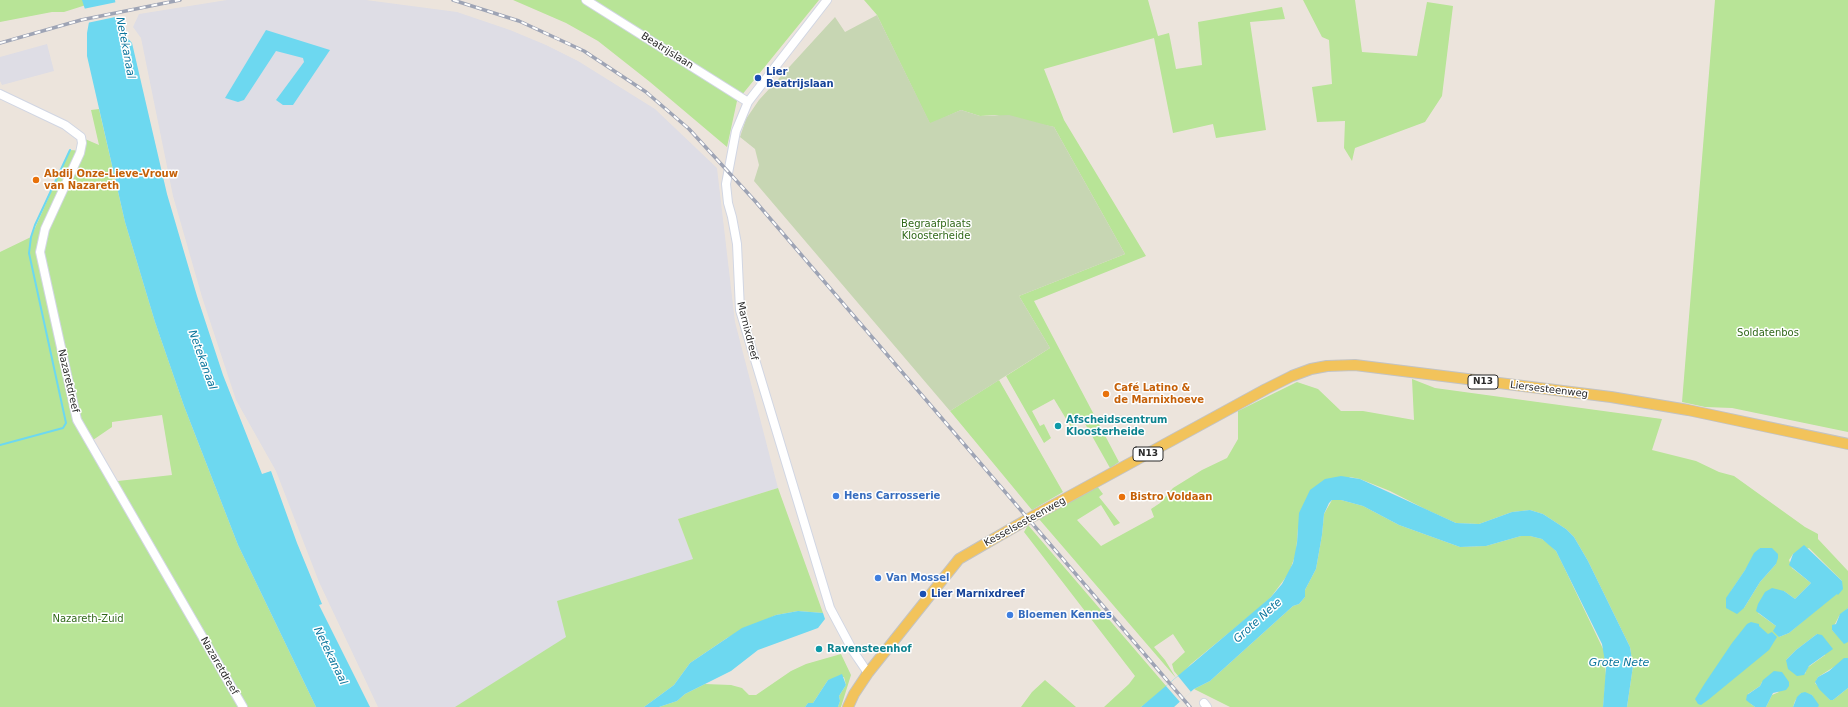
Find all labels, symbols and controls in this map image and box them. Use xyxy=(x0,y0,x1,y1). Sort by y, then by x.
water label: Netekanaal xyxy=(113,16,137,80)
street label: Beatrijslaan xyxy=(639,30,695,72)
place label: Lier Beatrijslaan xyxy=(766,66,834,90)
marker: Lier Beatrijslaan xyxy=(753,73,763,83)
place label: Abdij Onze-Lieve-Vrouw van Nazareth xyxy=(44,168,178,192)
marker: Abdij Onze-Lieve-Vrouw van Nazareth xyxy=(31,175,41,185)
park label: Begraafplaats Kloosterheide xyxy=(901,218,971,242)
street label: Marnixdreef xyxy=(734,301,760,361)
park label: Soldatenbos xyxy=(1737,327,1799,339)
water label: Netekanaal xyxy=(185,328,219,392)
street label: Nazaretdreef xyxy=(55,348,81,414)
road number: N13 xyxy=(1468,375,1498,389)
street label: Liersesteenweg xyxy=(1509,379,1589,401)
place label: Café Latino & de Marnixhoeve xyxy=(1114,382,1204,406)
marker: Café Latino & de Marnixhoeve xyxy=(1101,389,1111,399)
place label: Afscheidscentrum Kloosterheide xyxy=(1066,414,1167,438)
marker: Afscheidscentrum Kloosterheide xyxy=(1053,421,1063,431)
road number: N13 xyxy=(1133,447,1163,461)
place label: Hens Carrosserie xyxy=(844,490,940,502)
marker: Hens Carrosserie xyxy=(831,491,841,501)
place label: Bistro Voldaan xyxy=(1130,491,1212,503)
marker: Bistro Voldaan xyxy=(1117,492,1127,502)
street label: Kesselsesteenweg xyxy=(982,495,1068,549)
place label: Van Mossel xyxy=(886,572,949,584)
marker: Van Mossel xyxy=(873,573,883,583)
place label: Lier Marnixdreef xyxy=(931,588,1025,600)
marker: Lier Marnixdreef xyxy=(918,589,928,599)
water label: Grote Nete xyxy=(1231,596,1285,646)
place label: Bloemen Kennes xyxy=(1018,609,1112,621)
marker: Bloemen Kennes xyxy=(1005,610,1015,620)
park label: Nazareth-Zuid xyxy=(52,613,124,625)
water label: Netekanaal xyxy=(310,625,350,687)
street label: Nazaretdreef xyxy=(198,635,240,697)
place label: Ravensteenhof xyxy=(827,643,912,655)
marker: Ravensteenhof xyxy=(814,644,824,654)
water label: Grote Nete xyxy=(1589,656,1649,670)

